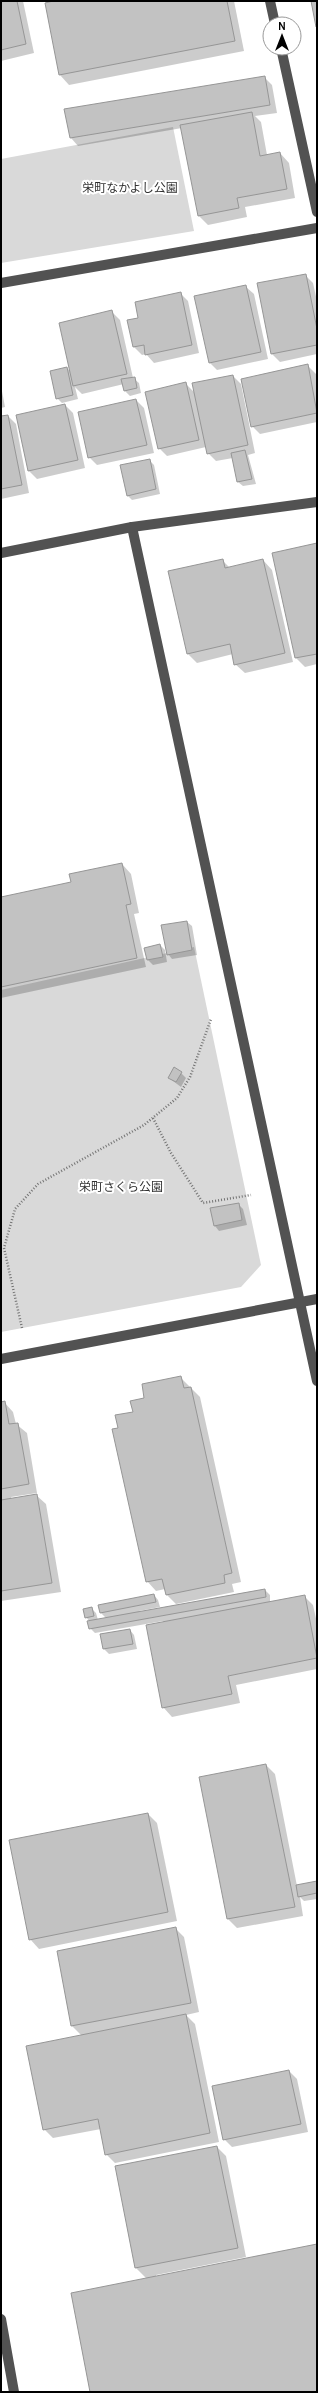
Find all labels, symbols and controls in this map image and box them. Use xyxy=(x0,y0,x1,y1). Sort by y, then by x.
north arrow xyxy=(262,16,302,56)
text: N xyxy=(278,20,286,33)
park label: 栄町なかよし公園 xyxy=(82,181,178,195)
park label: 栄町さくら公園 xyxy=(79,1180,163,1194)

